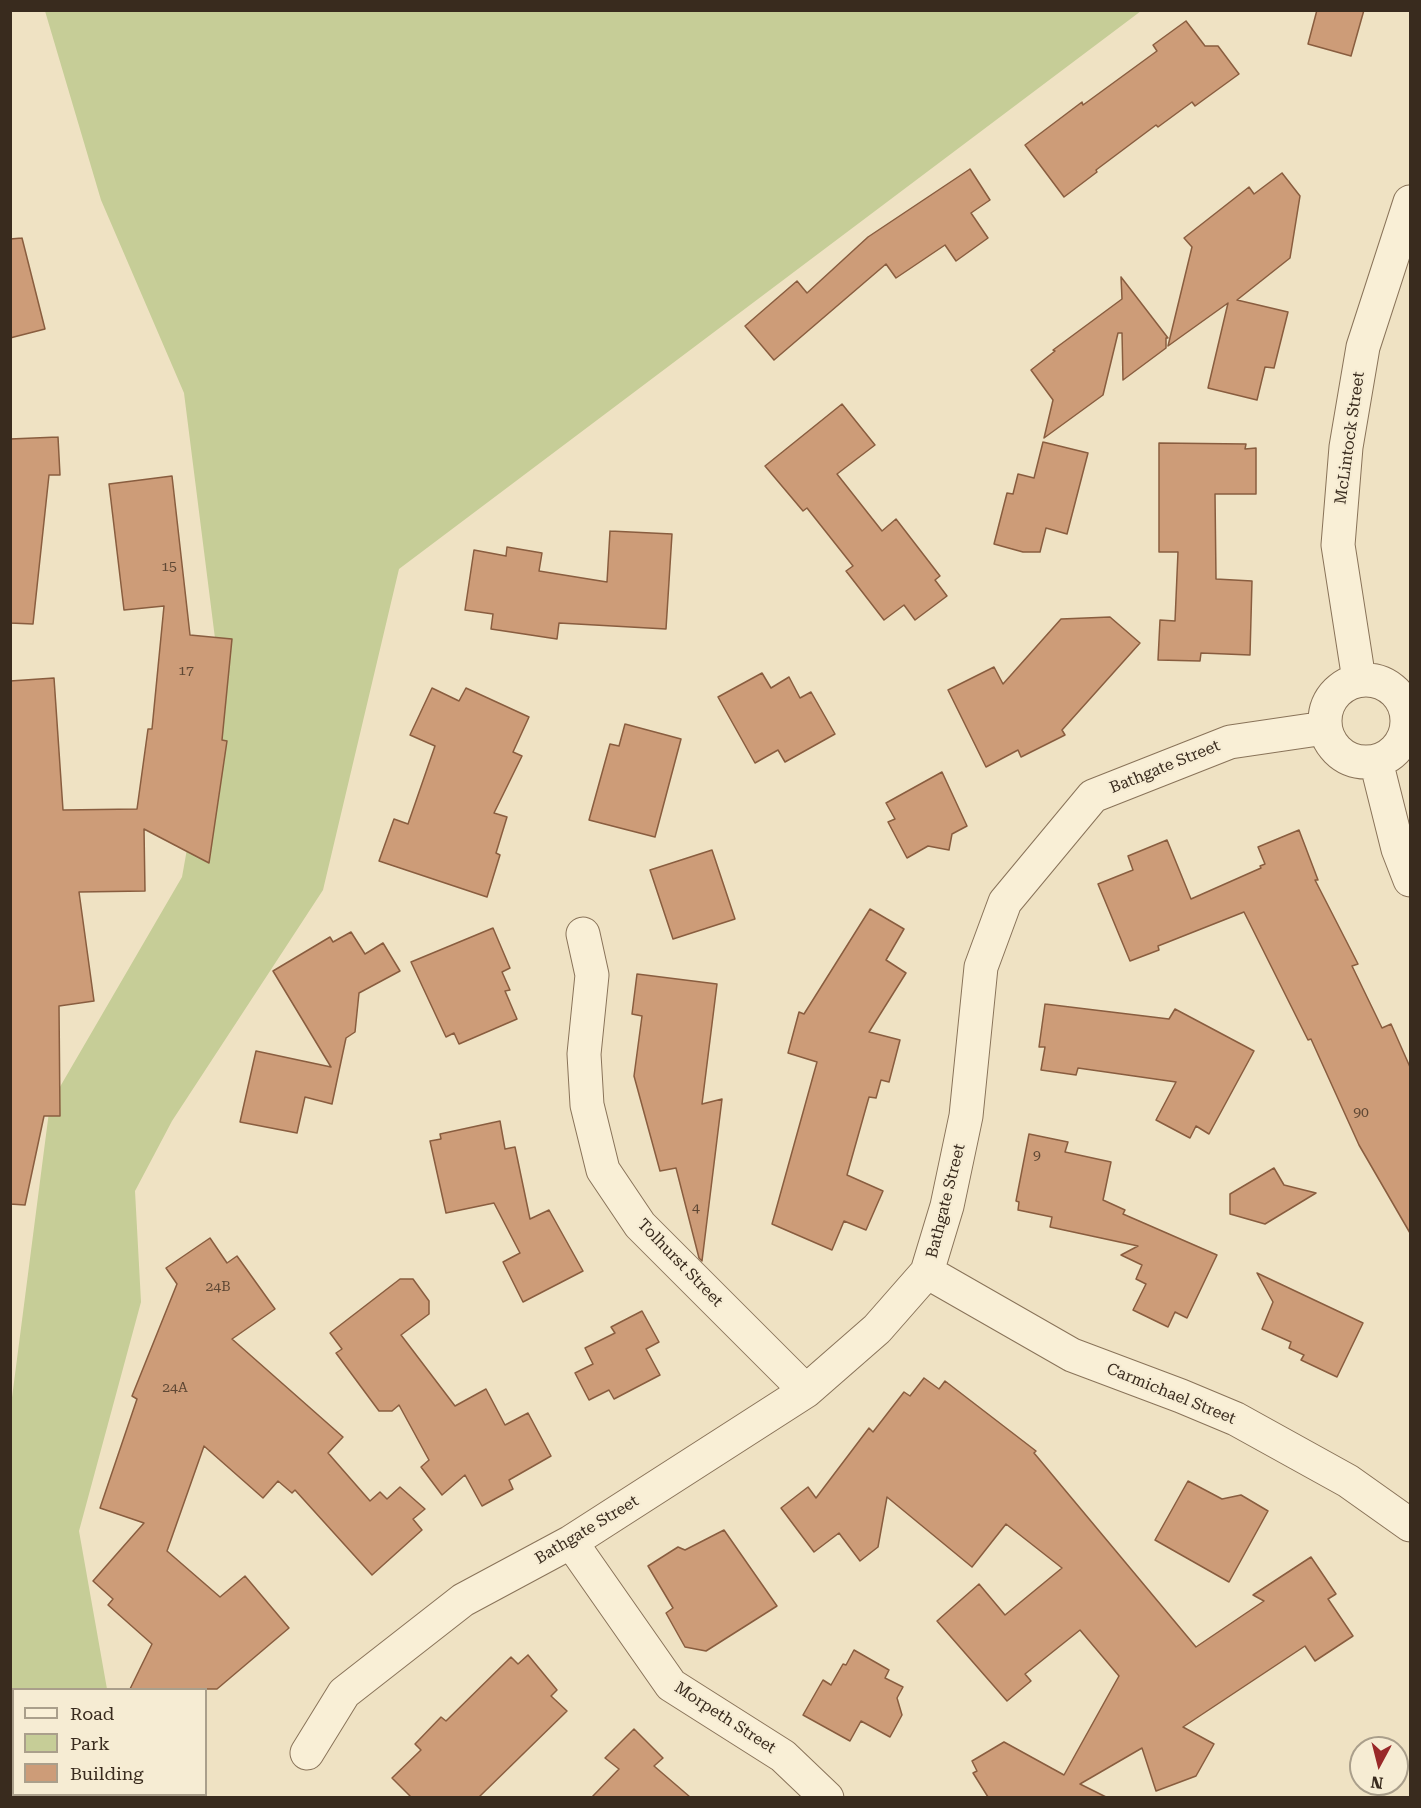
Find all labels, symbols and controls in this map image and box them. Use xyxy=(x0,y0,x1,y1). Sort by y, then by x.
street label: McLintock Street xyxy=(1331,370,1369,506)
house number: 15 xyxy=(161,559,177,575)
house number: 17 xyxy=(178,663,194,679)
street label: Bathgate Street xyxy=(1107,736,1223,798)
house number: 90 xyxy=(1353,1105,1369,1121)
street label: Bathgate Street xyxy=(922,1142,970,1260)
house number: 9 xyxy=(1033,1148,1041,1164)
house number: 4 xyxy=(692,1200,700,1216)
street label: Tolhurst Street xyxy=(633,1215,727,1311)
house number: 24B xyxy=(205,1279,231,1295)
street label: Carmichael Street xyxy=(1104,1359,1238,1429)
house number: 24A xyxy=(162,1380,188,1396)
street label: Bathgate Street xyxy=(532,1492,642,1568)
street label: Morpeth Street xyxy=(671,1678,779,1758)
legend xyxy=(12,1688,207,1796)
text: Road xyxy=(70,1703,114,1724)
text: Park xyxy=(70,1733,110,1754)
north arrow xyxy=(1349,1736,1409,1796)
text: Building xyxy=(70,1763,144,1784)
text: N xyxy=(1370,1772,1384,1793)

